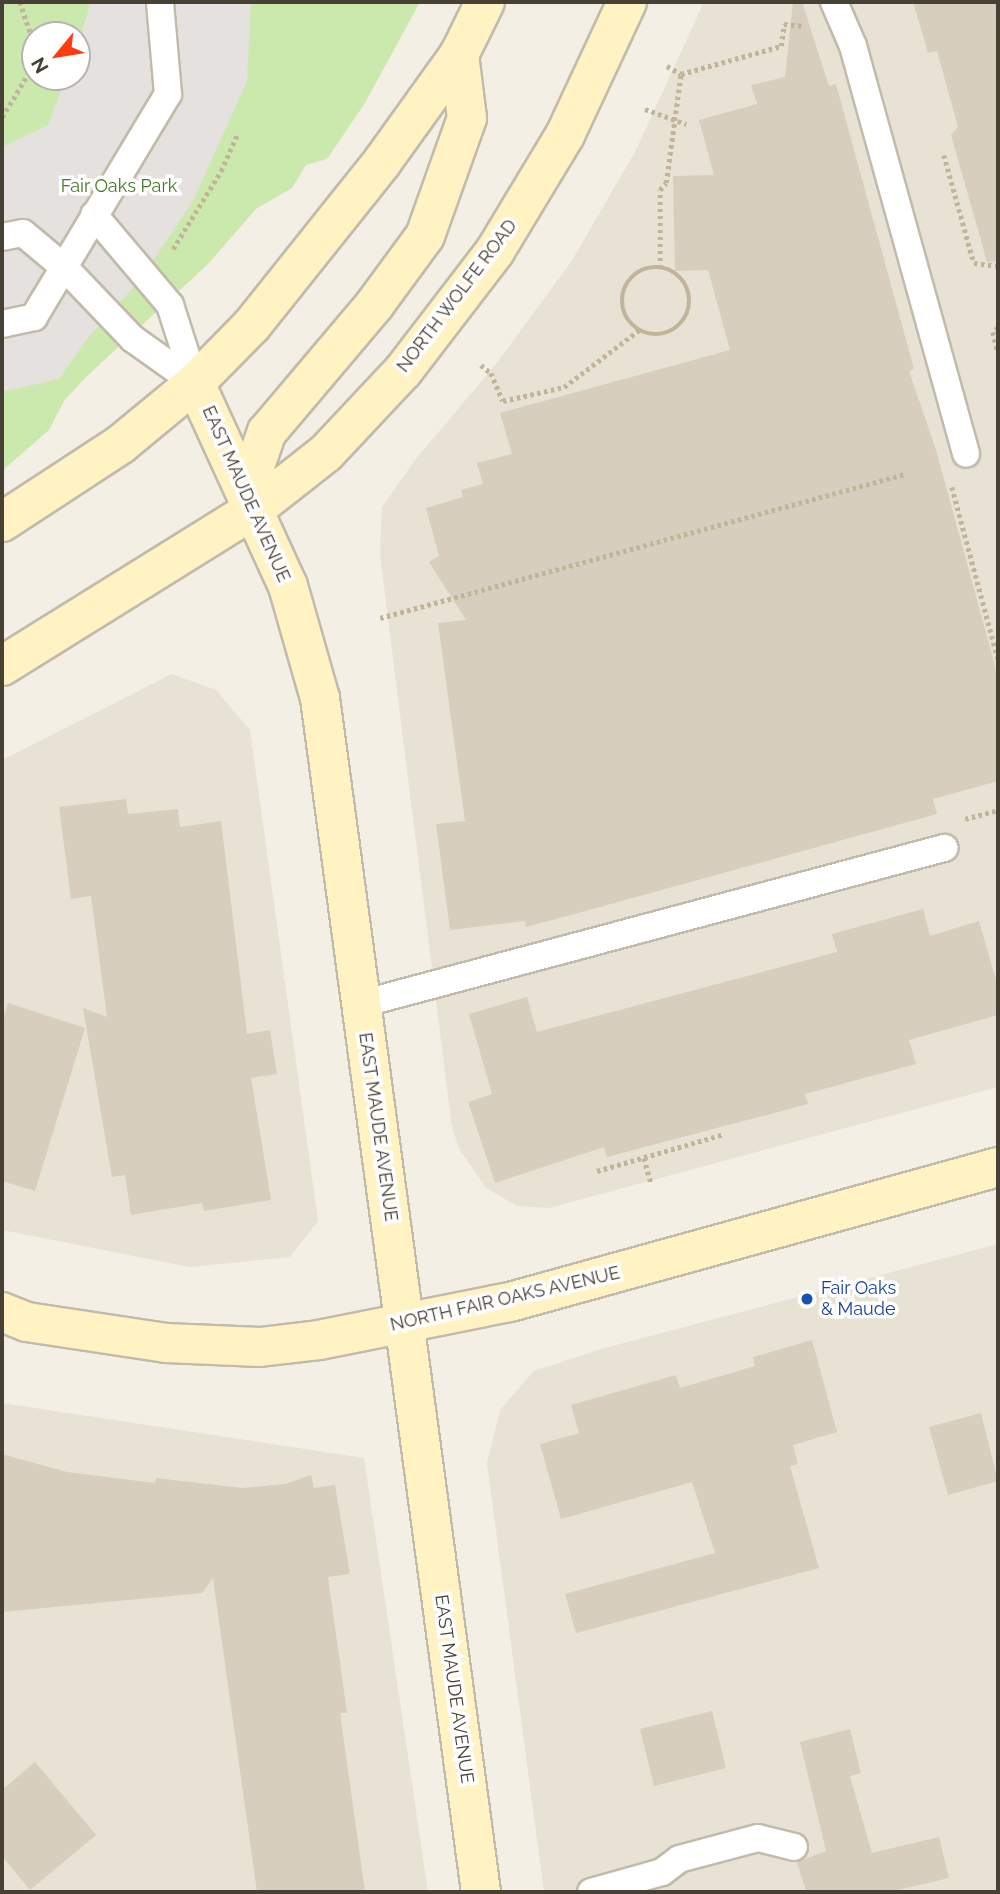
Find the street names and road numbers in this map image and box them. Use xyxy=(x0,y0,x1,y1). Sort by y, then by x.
street label: NORTH WOLFE ROAD xyxy=(392,215,522,377)
street label: EAST MAUDE AVENUE xyxy=(197,402,295,586)
street label: EAST MAUDE AVENUE xyxy=(354,1031,402,1223)
street label: NORTH FAIR OAKS AVENUE xyxy=(388,1262,622,1336)
street label: EAST MAUDE AVENUE xyxy=(430,1593,478,1785)

